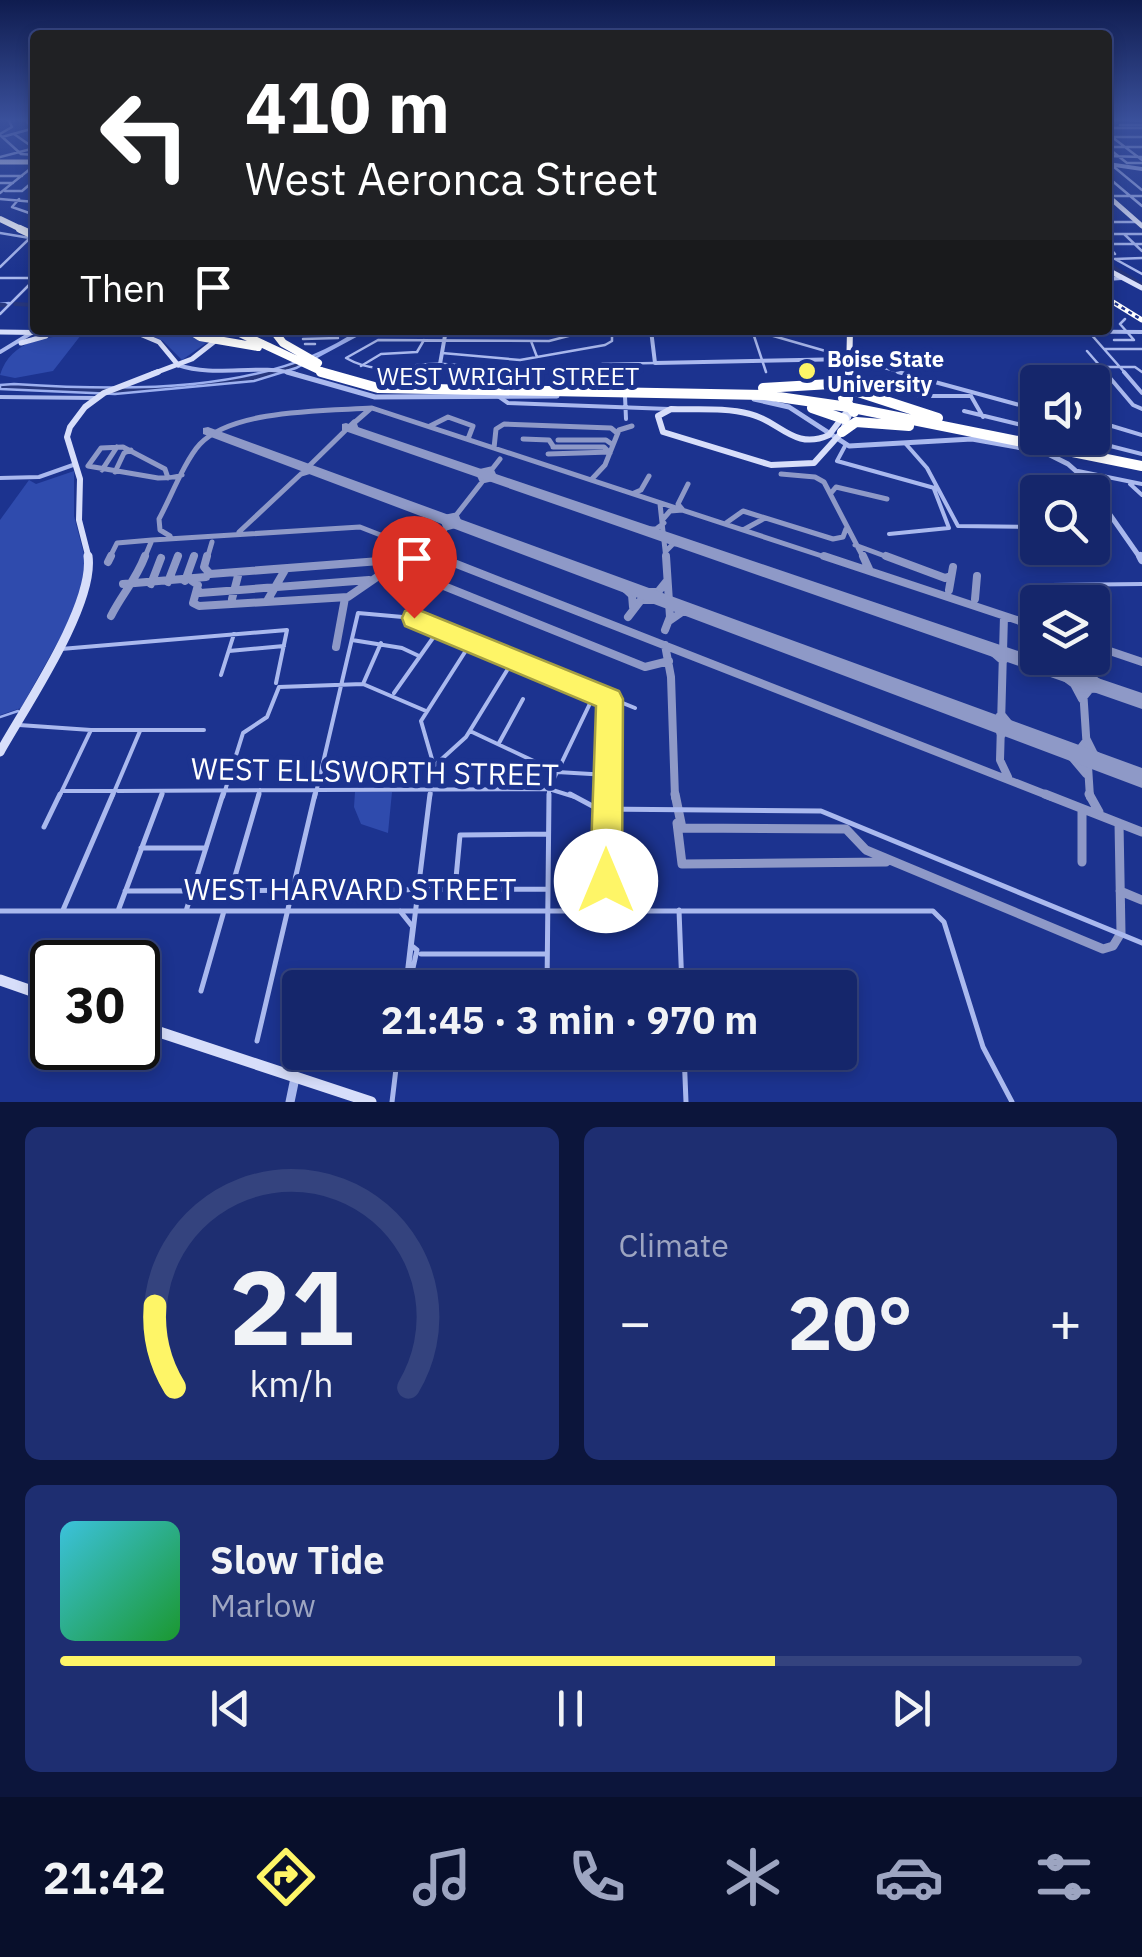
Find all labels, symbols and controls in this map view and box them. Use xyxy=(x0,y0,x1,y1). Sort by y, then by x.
text: 410 m xyxy=(245,61,450,152)
icon: left xyxy=(80,70,210,200)
text: West Aeronca Street xyxy=(245,149,658,207)
icon: arrive xyxy=(186,260,241,315)
text: Then xyxy=(80,263,166,312)
place label: Boise State University xyxy=(827,344,944,398)
street label: WEST WRIGHT STREET xyxy=(377,359,639,392)
marker: Boise State University xyxy=(796,360,818,382)
map controls xyxy=(1020,365,1110,675)
button: sound xyxy=(1020,365,1110,455)
button: search xyxy=(1020,475,1110,565)
pin xyxy=(372,516,457,619)
icon: arrive xyxy=(387,531,442,586)
button: layers xyxy=(1020,585,1110,675)
street label: WEST ELLSWORTH STREET xyxy=(191,748,559,794)
position arrow xyxy=(554,829,658,933)
street label: WEST HARVARD STREET xyxy=(184,869,516,908)
speed limit sign: 30 xyxy=(30,940,160,1070)
text: 21:45 · 3 min · 970 m xyxy=(381,995,758,1044)
text: Climate xyxy=(619,1224,729,1266)
text: 21 xyxy=(229,1238,354,1374)
text: 20° xyxy=(788,1273,913,1371)
text: − xyxy=(619,1286,652,1357)
text: + xyxy=(1049,1286,1082,1357)
text: km/h xyxy=(250,1360,334,1407)
text: Slow Tide xyxy=(210,1535,385,1584)
text: Marlow xyxy=(210,1584,316,1626)
icon: previous xyxy=(203,1681,258,1736)
icon: pause xyxy=(543,1681,598,1736)
icon: next xyxy=(884,1681,939,1736)
icon: directions xyxy=(251,1842,321,1912)
icon: music xyxy=(407,1842,477,1912)
icon: phone xyxy=(562,1842,632,1912)
icon: climate xyxy=(718,1842,788,1912)
icon: car xyxy=(874,1842,944,1912)
icon: filters xyxy=(1029,1842,1099,1912)
text: 21:42 xyxy=(43,1848,166,1906)

